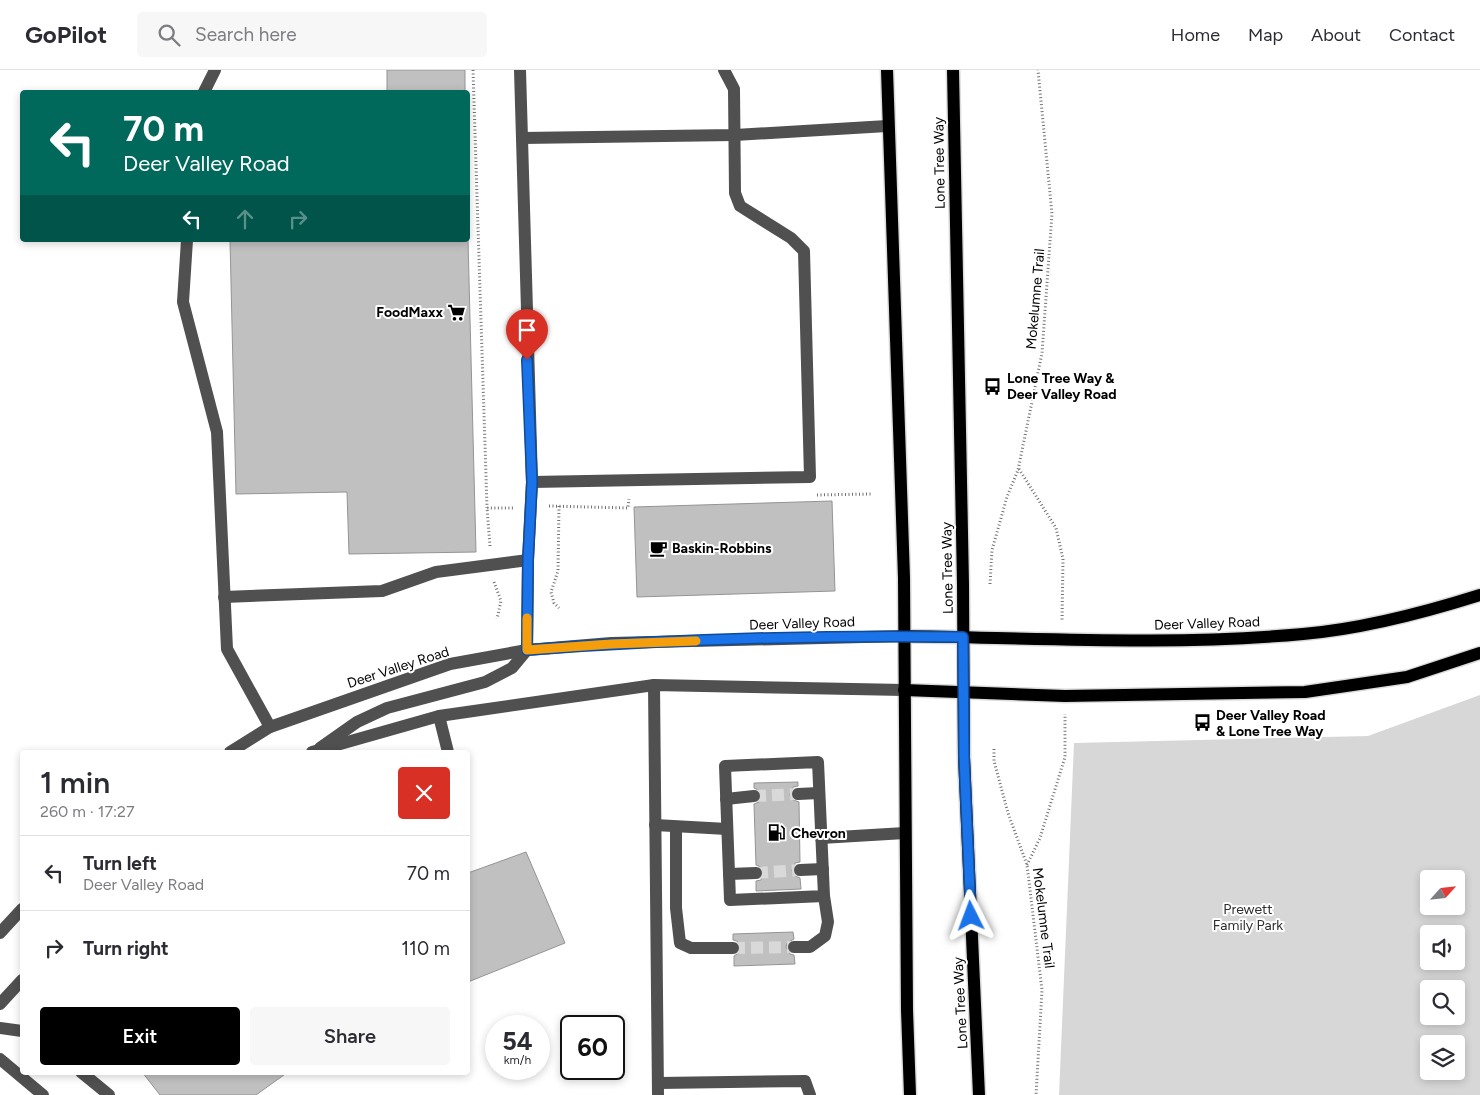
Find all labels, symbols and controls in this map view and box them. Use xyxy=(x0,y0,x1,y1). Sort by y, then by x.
search box xyxy=(137,12,487,57)
text: GoPilot xyxy=(25,20,107,49)
icon: search xyxy=(155,21,183,49)
text: Search here xyxy=(195,23,297,46)
text: Home xyxy=(1171,24,1220,46)
text: Map xyxy=(1248,24,1283,46)
text: About xyxy=(1311,24,1361,46)
text: Contact xyxy=(1389,24,1455,46)
text: 70 m xyxy=(123,108,204,150)
icon: left xyxy=(40,110,105,175)
street label: Lone Tree Way xyxy=(930,116,949,209)
text: Deer Valley Road xyxy=(123,150,290,177)
icon: left xyxy=(178,205,206,233)
icon: ahead xyxy=(231,205,259,233)
icon: right xyxy=(284,205,312,233)
street label: Mokelumne Trail xyxy=(1023,248,1048,350)
supermarket icon: FoodMaxx xyxy=(447,302,467,322)
place label: FoodMaxx xyxy=(376,304,443,321)
pin xyxy=(506,309,548,360)
icon: arrive xyxy=(513,316,541,344)
place label: Lone Tree Way & Deer Valley Road xyxy=(1007,370,1117,403)
bus stop icon: Lone Tree Way & Deer Valley Road xyxy=(983,376,1003,396)
street label: Lone Tree Way xyxy=(938,521,957,614)
cafe icon: Baskin-Robbins xyxy=(648,538,668,558)
place label: Baskin-Robbins xyxy=(672,540,772,557)
street label: Deer Valley Road xyxy=(749,613,855,634)
street label: Deer Valley Road xyxy=(1154,613,1260,634)
street label: Deer Valley Road xyxy=(345,643,451,692)
place label: Deer Valley Road & Lone Tree Way xyxy=(1216,707,1326,740)
bus stop icon: Deer Valley Road & Lone Tree Way xyxy=(1192,713,1212,733)
text: 1 min xyxy=(40,764,110,801)
button: close xyxy=(398,767,450,819)
text: 260 m · 17:27 xyxy=(40,802,135,821)
fuel station icon: Chevron xyxy=(767,823,787,843)
place label: Chevron xyxy=(791,825,846,842)
text: Turn left xyxy=(83,852,157,875)
icon: left xyxy=(40,859,68,887)
text: 70 m xyxy=(407,862,450,885)
street label: Mokelumne Trail xyxy=(1029,867,1058,969)
north arrow xyxy=(1420,870,1465,915)
map controls xyxy=(1420,870,1465,1080)
text: Deer Valley Road xyxy=(83,875,204,894)
position arrow xyxy=(944,889,996,941)
park label: Prewett Family Park xyxy=(1213,901,1283,934)
button: sound xyxy=(1420,925,1465,970)
icon: right xyxy=(40,934,68,962)
text: Turn right xyxy=(83,937,169,960)
text: 110 m xyxy=(401,937,450,960)
street label: Lone Tree Way xyxy=(950,956,971,1049)
button: search xyxy=(1420,980,1465,1025)
button: Exit xyxy=(40,1007,240,1065)
button: Share xyxy=(250,1007,450,1065)
speed limit sign: 60 xyxy=(560,1015,625,1080)
text: 54 xyxy=(502,1026,533,1056)
button: layers xyxy=(1420,1035,1465,1080)
text: km/h xyxy=(504,1053,531,1067)

